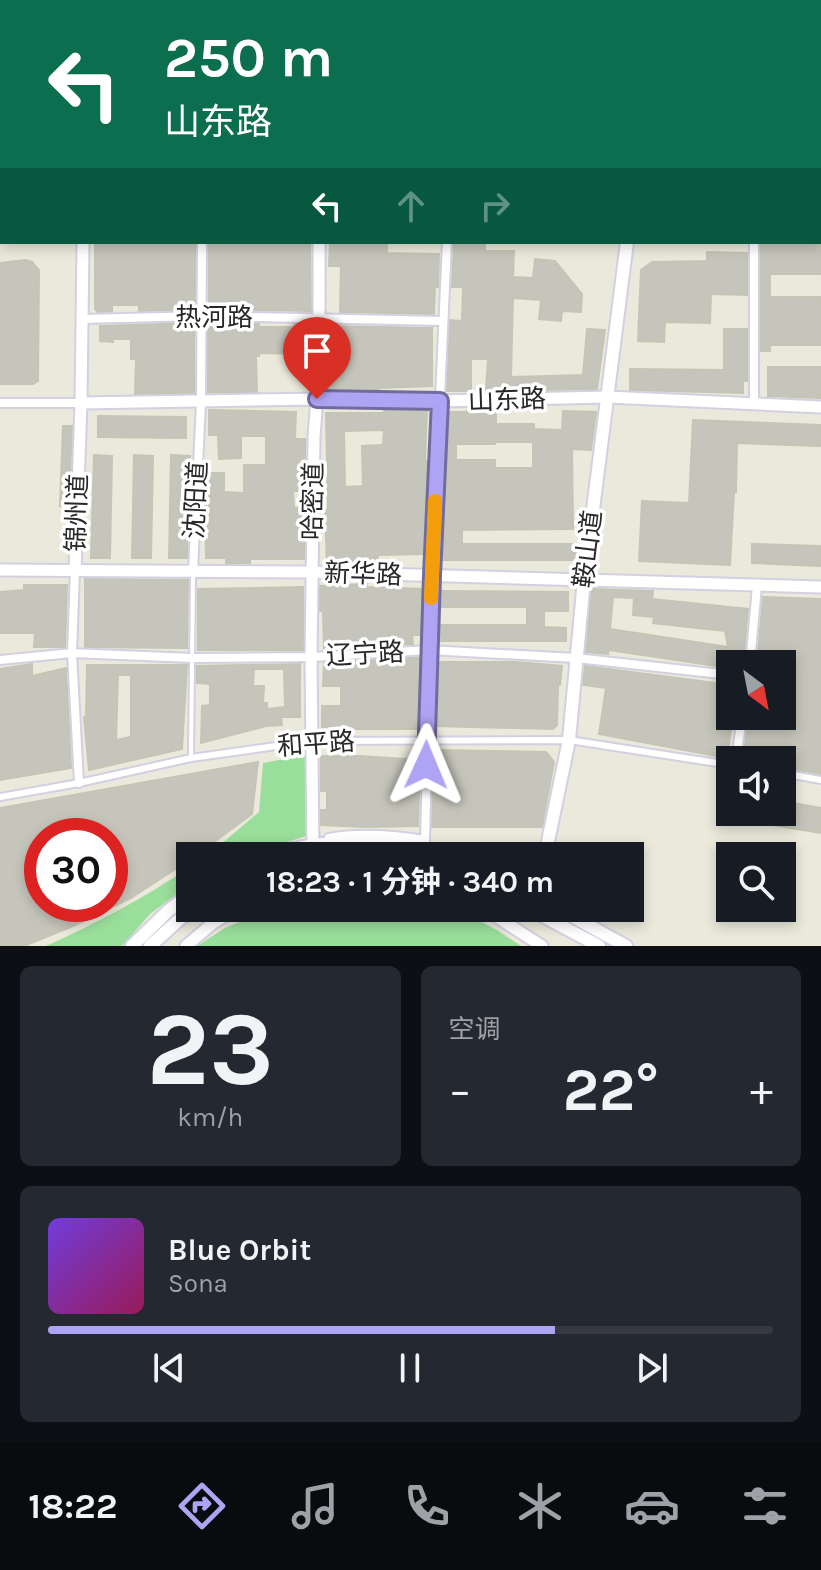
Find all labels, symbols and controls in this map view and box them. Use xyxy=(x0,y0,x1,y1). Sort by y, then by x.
text: 250 m xyxy=(164,25,333,90)
icon: left xyxy=(32,32,136,136)
text: 山东路 xyxy=(164,101,272,143)
icon: left xyxy=(305,184,349,228)
icon: ahead xyxy=(389,184,433,228)
icon: right xyxy=(473,184,517,228)
street label: 热河路 xyxy=(175,302,253,333)
pin xyxy=(283,317,351,399)
icon: arrive xyxy=(295,329,339,373)
street label: 山东路 xyxy=(467,383,547,417)
street label: 沈阳道 xyxy=(178,460,214,540)
street label: 哈密道 xyxy=(297,462,329,540)
street label: 锦州道 xyxy=(60,473,94,553)
street label: 鞍山道 xyxy=(568,508,608,590)
street label: 新华路 xyxy=(323,557,403,591)
street label: 辽宁路 xyxy=(325,636,405,672)
north arrow xyxy=(716,650,796,730)
map controls xyxy=(716,650,796,922)
position arrow xyxy=(384,723,468,807)
street label: 和平路 xyxy=(276,726,356,762)
button: sound xyxy=(716,746,796,826)
speed limit sign: 30 xyxy=(24,818,128,922)
button: search xyxy=(716,842,796,922)
text: 18:23 · 1 分钟 · 340 m xyxy=(266,864,554,900)
text: 23 xyxy=(146,989,274,1110)
text: 空调 xyxy=(449,1014,501,1045)
text: 22° xyxy=(563,1055,659,1125)
text: − xyxy=(449,1065,472,1116)
text: + xyxy=(750,1065,773,1116)
text: km/h xyxy=(177,1102,243,1133)
text: Blue Orbit xyxy=(168,1232,311,1268)
text: Sona xyxy=(168,1268,228,1299)
icon: previous xyxy=(147,1346,191,1390)
icon: pause xyxy=(388,1346,432,1390)
icon: next xyxy=(630,1346,674,1390)
icon: directions xyxy=(174,1478,230,1534)
icon: music xyxy=(287,1478,343,1534)
icon: phone xyxy=(399,1478,455,1534)
icon: climate xyxy=(512,1478,568,1534)
icon: car xyxy=(624,1478,680,1534)
icon: filters xyxy=(737,1478,793,1534)
text: 18:22 xyxy=(28,1485,118,1527)

